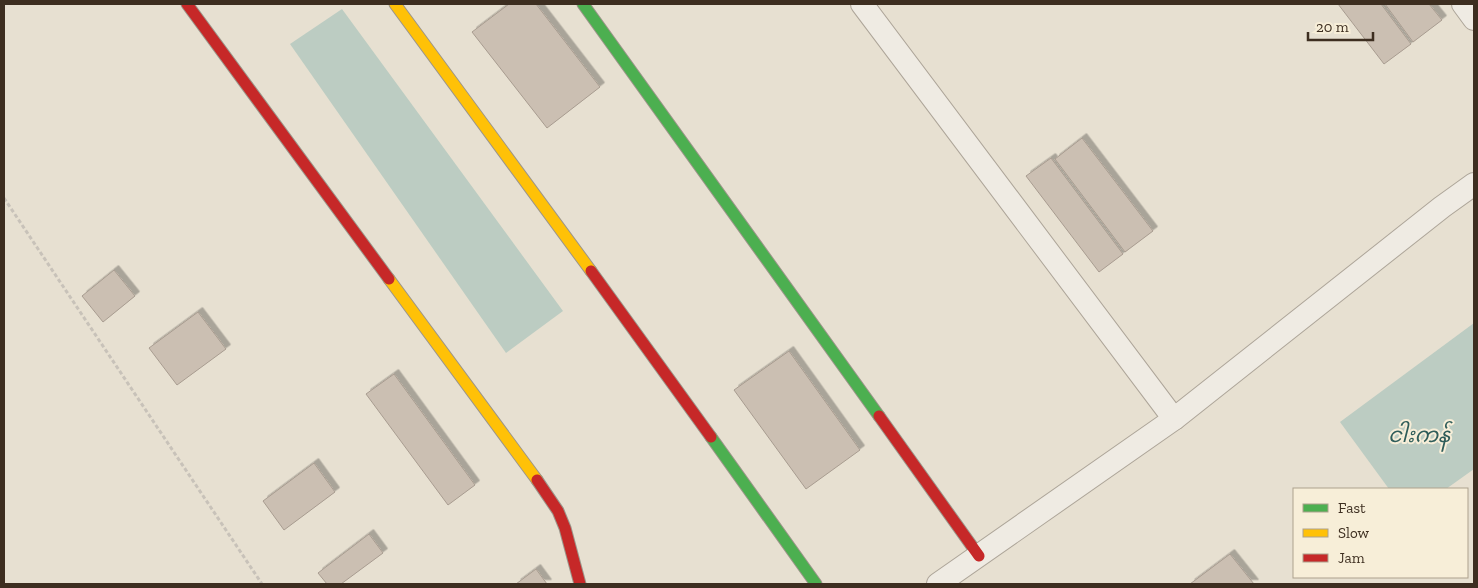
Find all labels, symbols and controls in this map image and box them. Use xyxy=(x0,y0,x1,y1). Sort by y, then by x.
scale bar xyxy=(1308,10,1373,42)
text: 20 m xyxy=(1316,18,1349,36)
water label: ငါးကန် xyxy=(1388,420,1453,452)
legend xyxy=(1293,488,1468,578)
text: Fast xyxy=(1338,499,1366,517)
text: Slow xyxy=(1338,524,1370,542)
text: Jam xyxy=(1338,549,1365,567)

